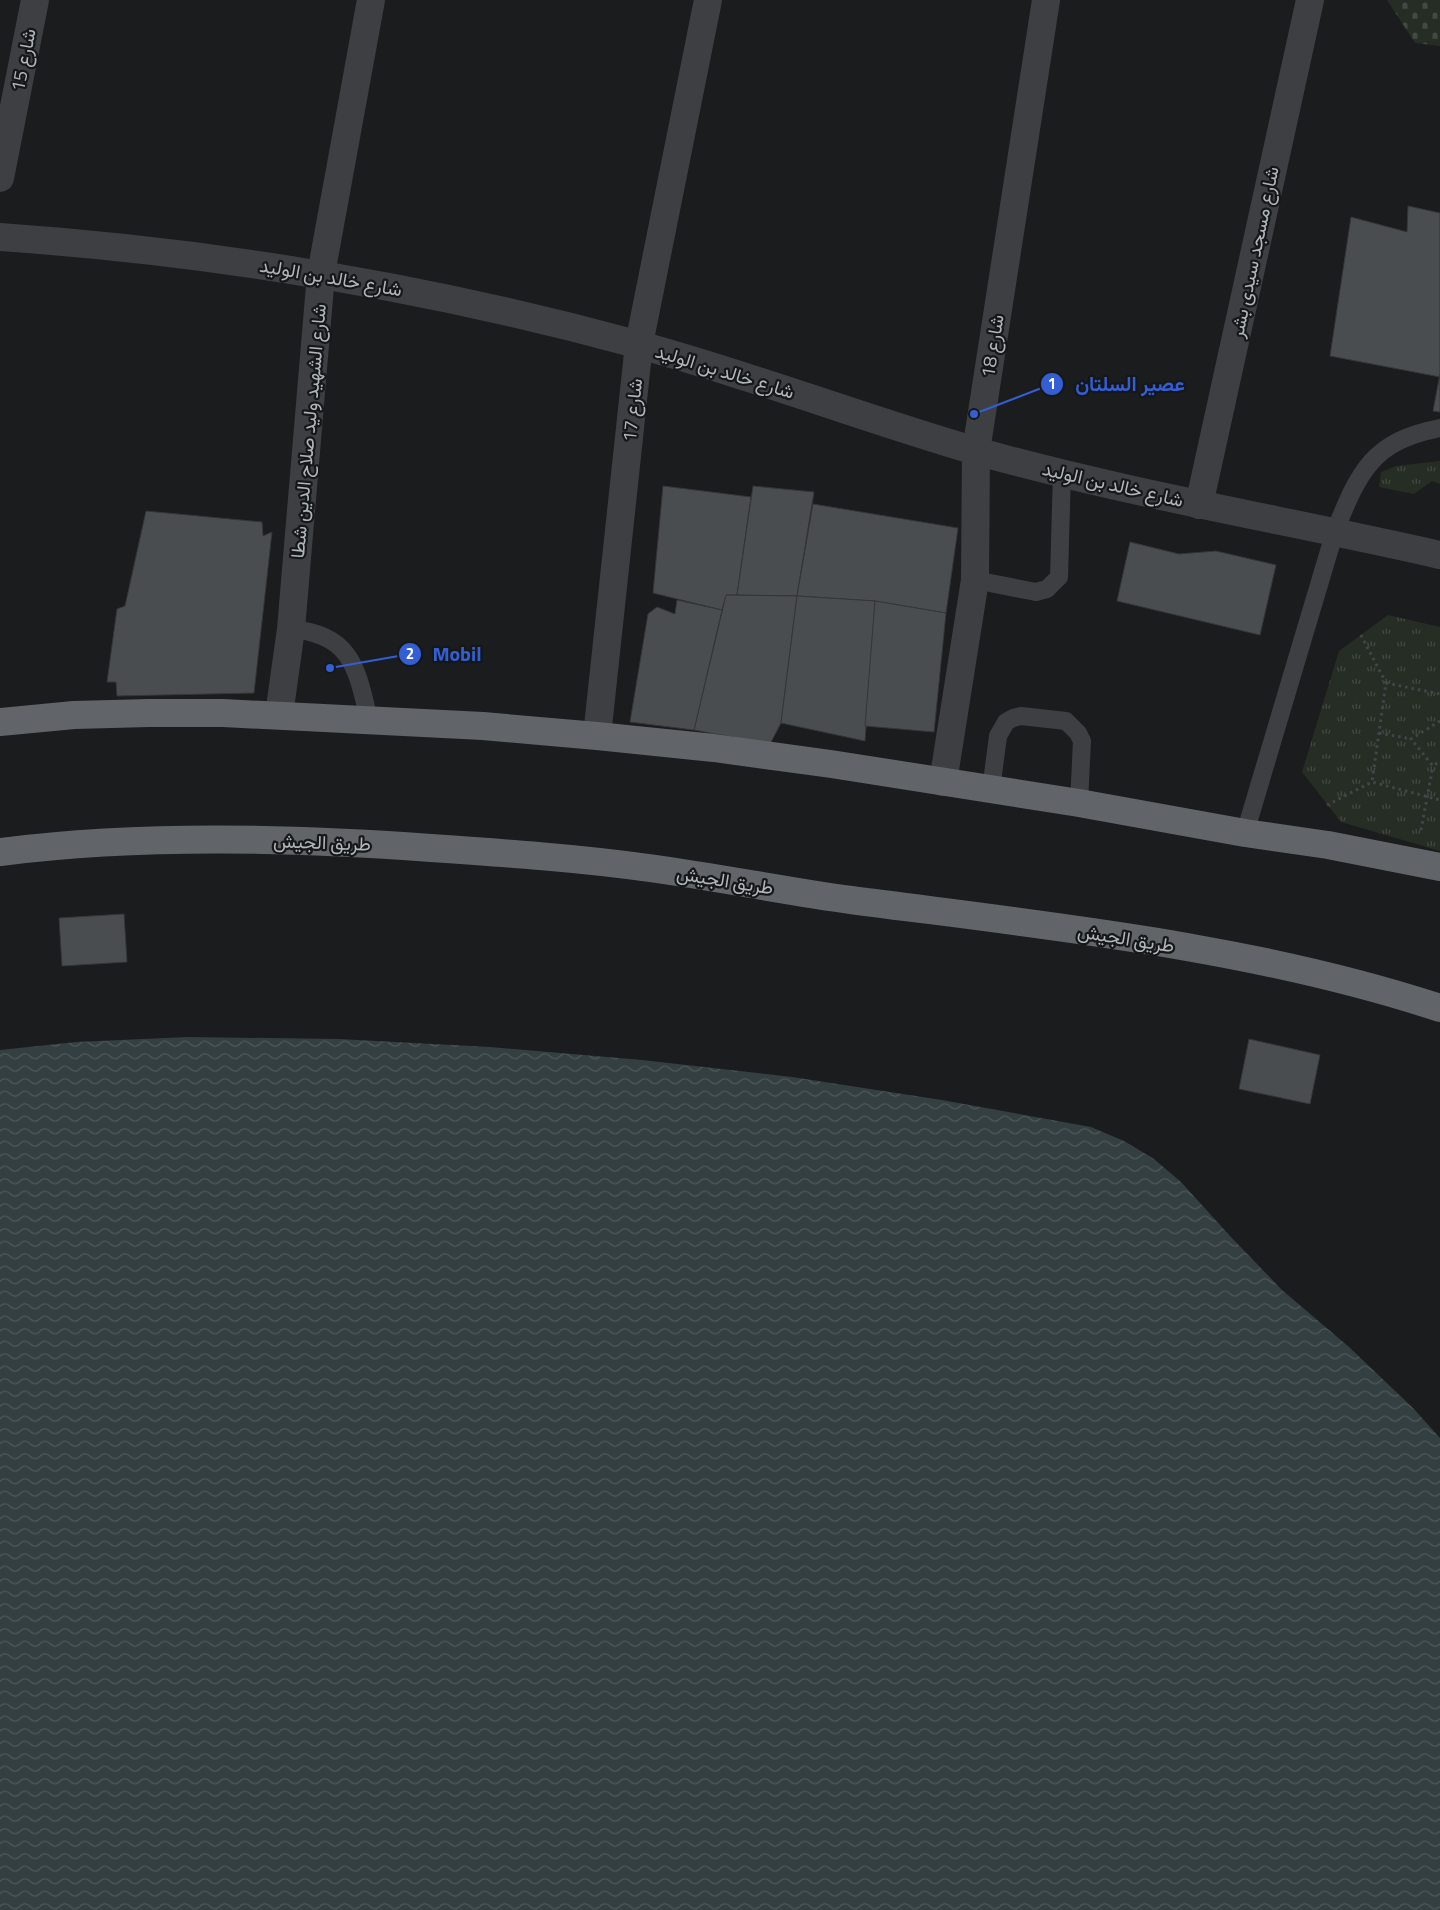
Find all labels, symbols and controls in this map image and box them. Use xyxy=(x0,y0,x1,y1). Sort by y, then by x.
street label: شارع 15 xyxy=(2,26,43,94)
street label: شارع مسجد سيدى بشر xyxy=(1221,164,1286,341)
street label: شارع خالد بن الوليد xyxy=(258,250,405,303)
street label: شارع الشهيد وليد صلاح الدين شطا xyxy=(282,302,333,559)
street label: شارع 18 xyxy=(972,312,1011,380)
street label: شارع خالد بن الوليد xyxy=(652,336,798,405)
callout: عصير السلتان xyxy=(1040,366,1194,401)
text: عصير السلتان xyxy=(1075,368,1185,399)
text: 1 xyxy=(1048,372,1056,395)
street label: شارع 17 xyxy=(614,377,649,443)
street label: شارع خالد بن الوليد xyxy=(1040,453,1187,514)
callout: Mobil xyxy=(397,636,491,671)
text: Mobil xyxy=(432,638,482,669)
text: 2 xyxy=(406,642,414,665)
street label: طريق الجيش xyxy=(273,825,371,858)
street label: طريق الجيش xyxy=(675,858,776,901)
street label: طريق الجيش xyxy=(1076,916,1177,959)

